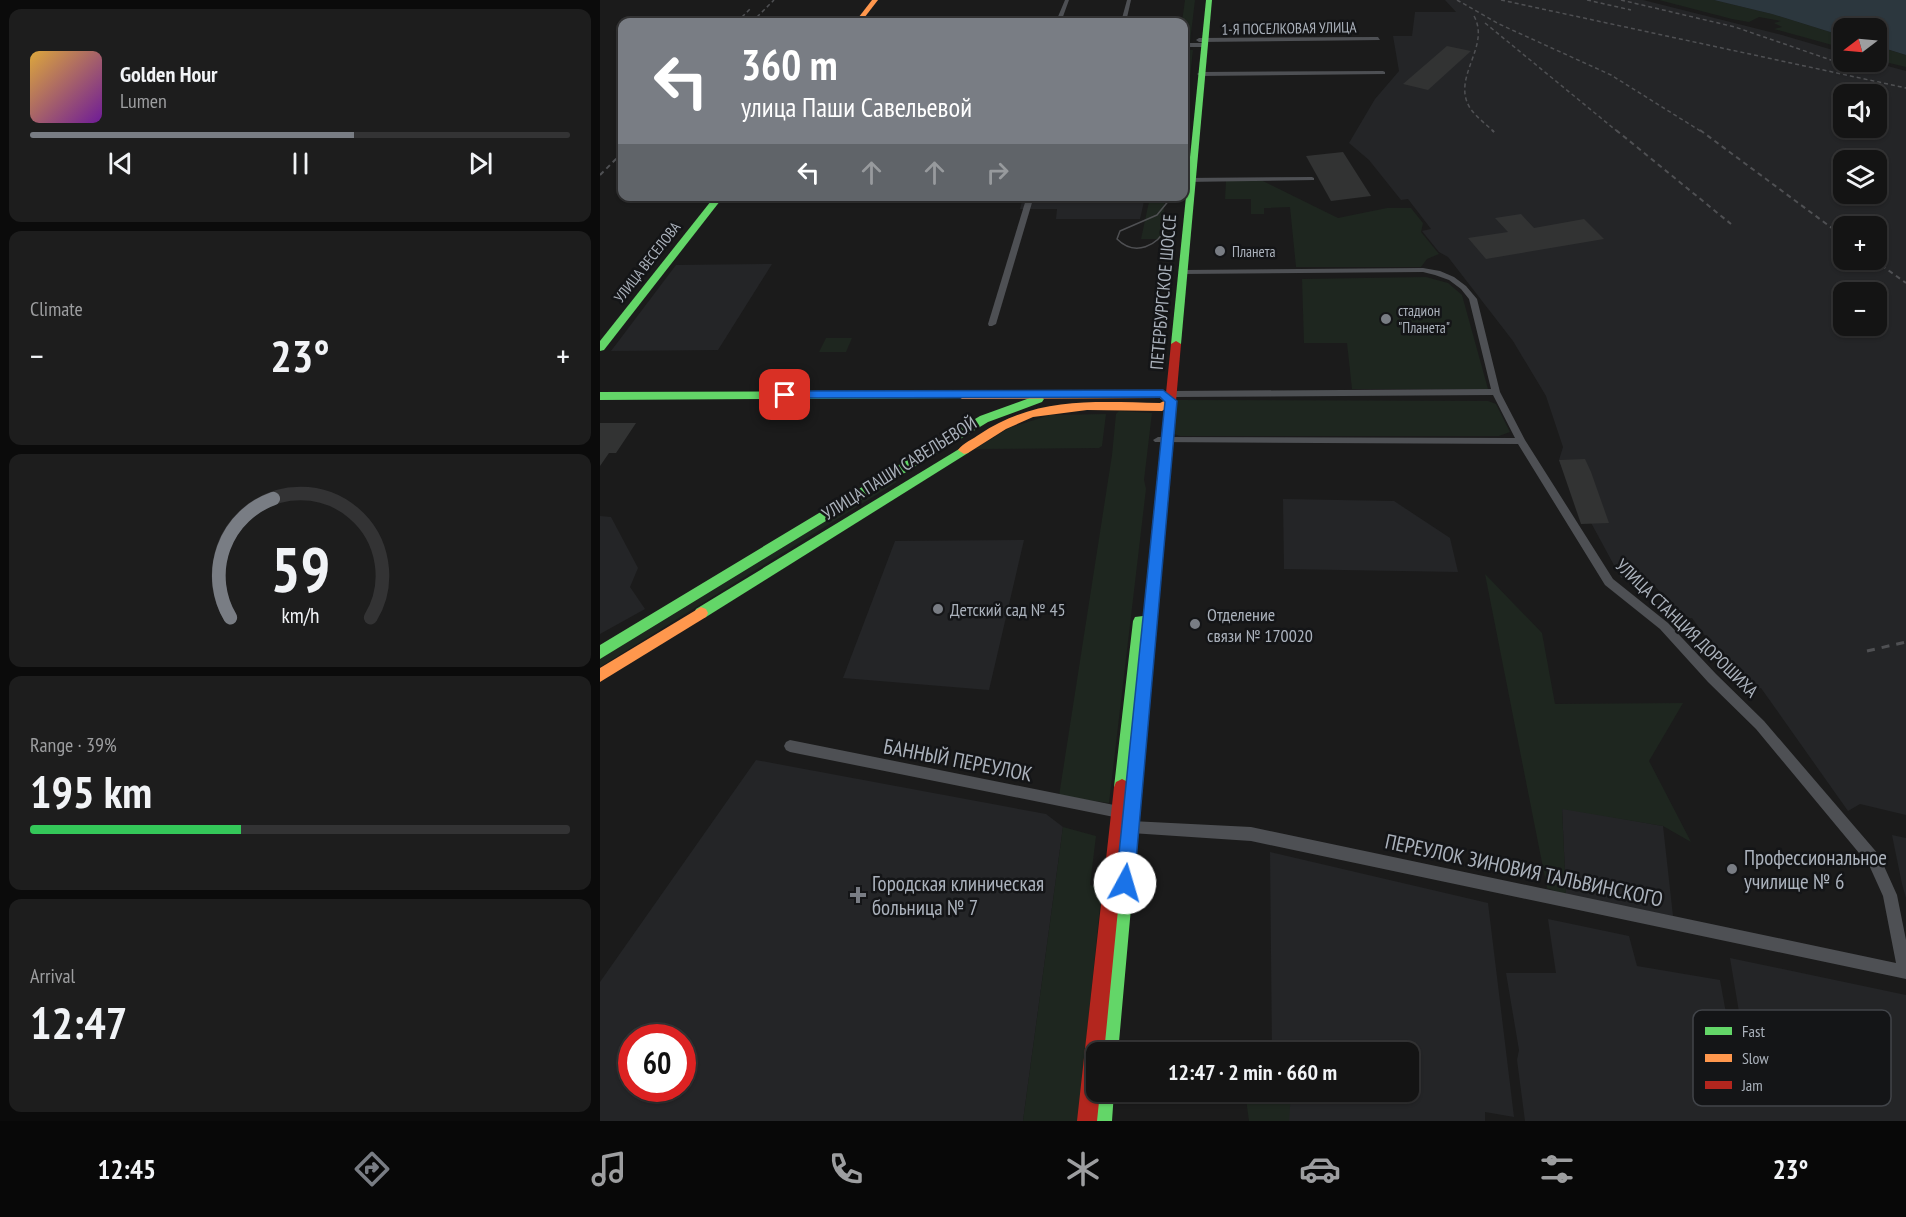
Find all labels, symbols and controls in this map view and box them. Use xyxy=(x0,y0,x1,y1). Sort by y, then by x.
street label: 1-Я ПОСЕЛКОВАЯ УЛИЦА xyxy=(1221,17,1358,39)
north arrow xyxy=(1833,18,1887,72)
map controls xyxy=(1833,18,1887,336)
text: 360 m xyxy=(741,37,838,92)
icon: left xyxy=(642,42,720,120)
text: Golden Hour xyxy=(120,60,218,88)
button: sound xyxy=(1833,84,1887,138)
text: Lumen xyxy=(120,88,167,114)
text: улица Паши Савельевой xyxy=(741,90,972,124)
icon: previous xyxy=(104,147,137,180)
icon: pause xyxy=(284,147,317,180)
icon: next xyxy=(464,147,497,180)
button: layers xyxy=(1833,150,1887,204)
icon: left xyxy=(792,156,825,189)
icon: ahead xyxy=(855,156,888,189)
icon: ahead xyxy=(918,156,951,189)
icon: right xyxy=(981,156,1014,189)
street label: ПЕТЕРБУРГСКОЕ ШОССЕ xyxy=(1145,213,1181,371)
button: + xyxy=(1833,216,1887,270)
street label: УЛИЦА ВЕСЕЛОВА xyxy=(610,217,685,306)
place label: Планета xyxy=(1232,242,1276,261)
marker: Планета xyxy=(1213,244,1227,258)
button: − xyxy=(1833,282,1887,336)
text: Climate xyxy=(30,296,83,322)
place label: стадион "Планета" xyxy=(1398,301,1450,337)
marker: стадион "Планета" xyxy=(1379,312,1393,326)
text: 23° xyxy=(270,326,330,384)
text: − xyxy=(30,334,44,377)
text: + xyxy=(556,334,570,377)
pin xyxy=(759,369,810,420)
icon: arrive xyxy=(768,378,801,411)
street label: УЛИЦА ПАШИ САВЕЛЬЕВОЙ xyxy=(817,411,981,525)
text: 59 xyxy=(270,528,330,609)
street label: УЛИЦА СТАНЦИЯ ДОРОШИХА xyxy=(1611,554,1764,702)
place label: Детский сад № 45 xyxy=(950,598,1066,621)
text: km/h xyxy=(281,601,319,629)
marker: Детский сад № 45 xyxy=(931,602,945,616)
place label: Отделение связи № 170020 xyxy=(1207,603,1313,647)
marker: Отделение связи № 170020 xyxy=(1188,617,1202,631)
text: Range · 39% xyxy=(30,732,117,758)
street label: БАННЫЙ ПЕРЕУЛОК xyxy=(881,732,1035,788)
text: 195 km xyxy=(30,762,152,820)
street label: ПЕРЕУЛОК ЗИНОВИЯ ТАЛЬВИНСКОГО xyxy=(1383,827,1665,913)
place label: Профессиональное училище № 6 xyxy=(1744,844,1887,895)
position arrow xyxy=(1093,851,1157,915)
marker: Профессиональное училище № 6 xyxy=(1725,862,1739,876)
place label: Городская клиническая больница № 7 xyxy=(872,870,1044,921)
marker: Городская клиническая больница № 7 xyxy=(849,886,867,904)
text: Arrival xyxy=(30,963,75,989)
text: 12:47 xyxy=(30,993,127,1051)
legend xyxy=(1693,1010,1891,1106)
text: Fast xyxy=(1742,1021,1765,1041)
speed limit sign: 60 xyxy=(618,1024,696,1102)
text: Slow xyxy=(1742,1048,1769,1068)
text: 12:47 · 2 min · 660 m xyxy=(1168,1058,1337,1086)
text: Jam xyxy=(1741,1075,1763,1095)
icon: directions xyxy=(351,1148,393,1190)
icon: music xyxy=(588,1148,630,1190)
icon: phone xyxy=(825,1148,867,1190)
icon: climate xyxy=(1062,1148,1104,1190)
icon: car xyxy=(1299,1148,1341,1190)
icon: filters xyxy=(1536,1148,1578,1190)
text: 12:45 xyxy=(97,1152,156,1186)
text: 23° xyxy=(1773,1152,1808,1186)

